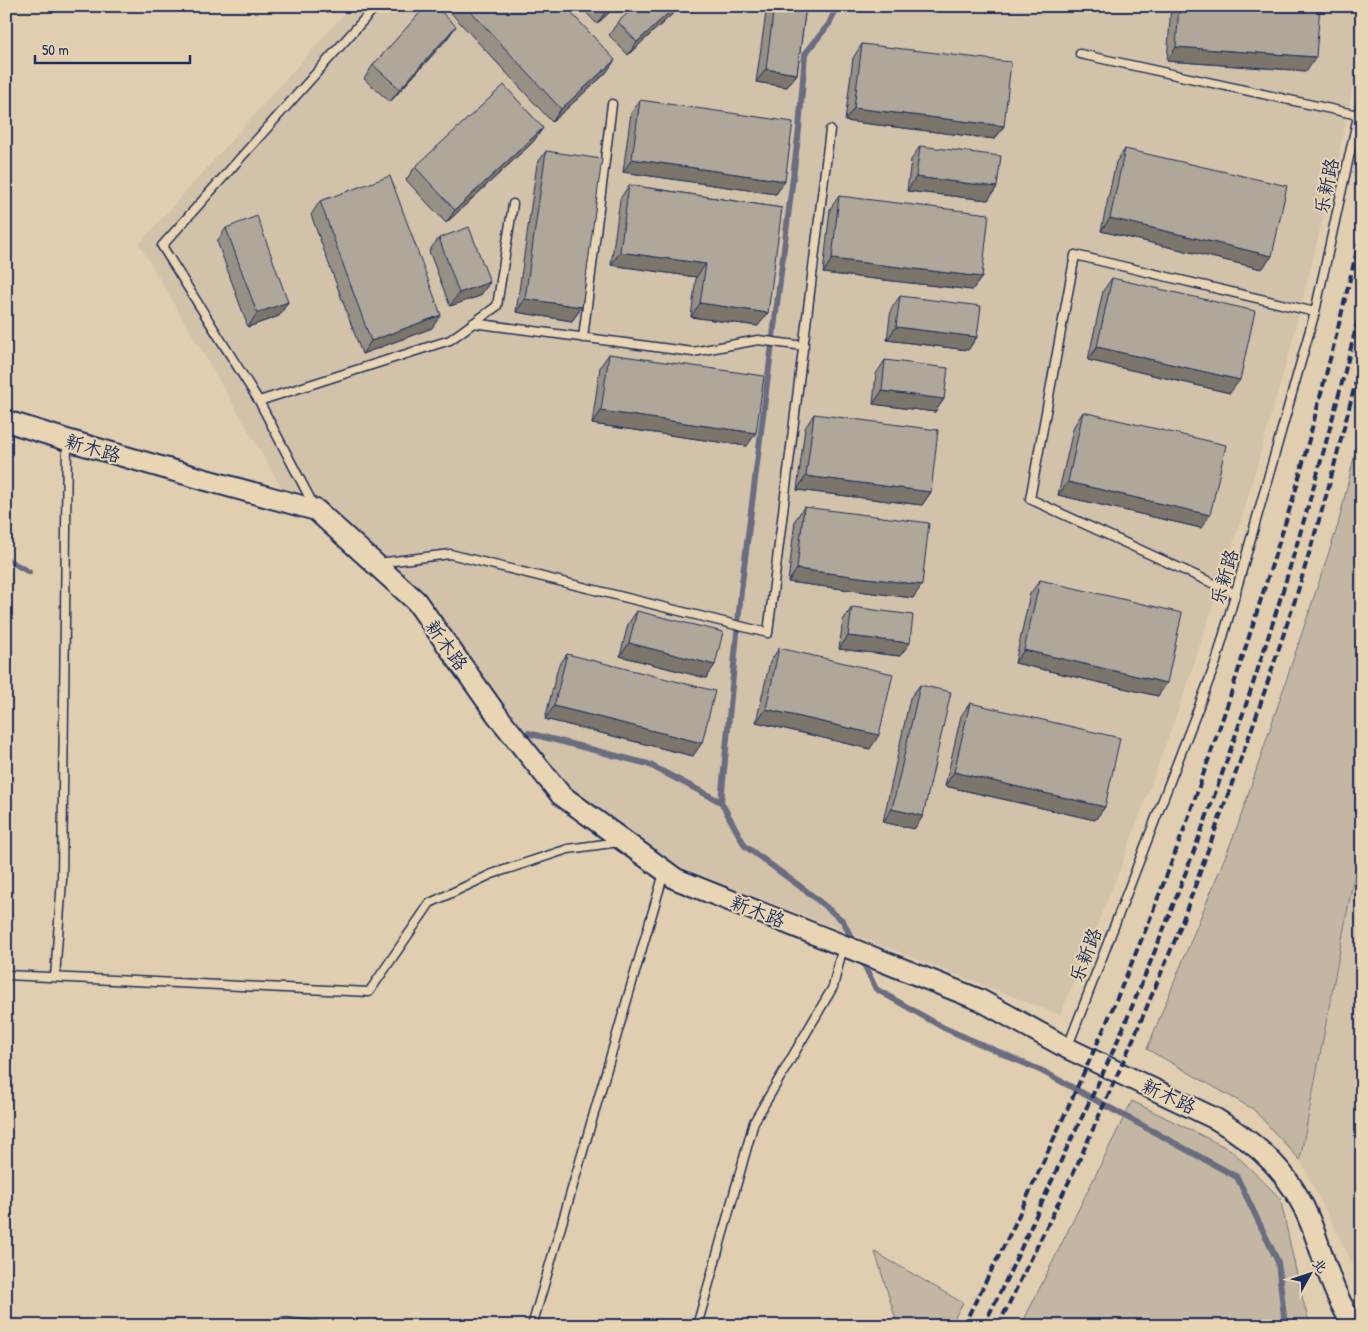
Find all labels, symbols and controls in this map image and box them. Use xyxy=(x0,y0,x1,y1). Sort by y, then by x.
scale bar xyxy=(35,32,190,64)
text: 50 m xyxy=(42,39,69,60)
street label: 乐新路 xyxy=(1307,155,1345,217)
street label: 新木路 xyxy=(62,428,124,468)
street label: 乐新路 xyxy=(1204,546,1244,608)
street label: 新木路 xyxy=(420,614,474,676)
street label: 新木路 xyxy=(727,889,789,933)
street label: 乐新路 xyxy=(1063,924,1107,986)
street label: 新木路 xyxy=(1138,1072,1200,1120)
north arrow xyxy=(1286,1250,1336,1300)
text: 北 xyxy=(1309,1254,1332,1277)

